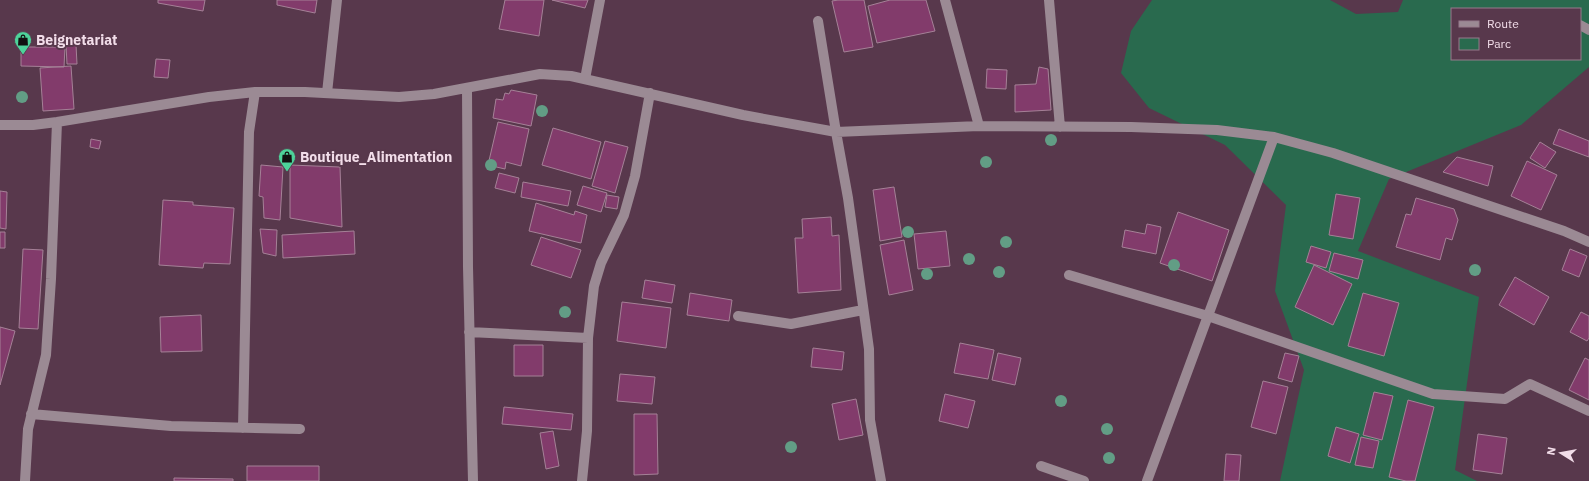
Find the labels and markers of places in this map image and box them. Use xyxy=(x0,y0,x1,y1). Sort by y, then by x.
shop icon: Beignetariat xyxy=(13,30,33,55)
place label: Beignetariat xyxy=(36,31,117,49)
shop icon: Boutique_Alimentation xyxy=(277,147,297,172)
place label: Boutique_Alimentation xyxy=(300,148,452,166)

